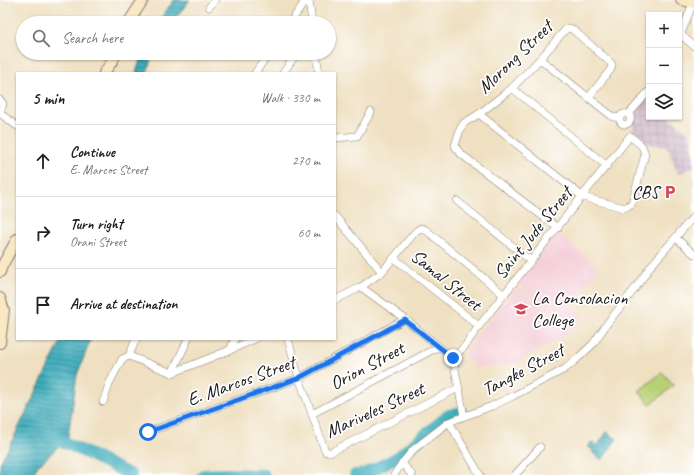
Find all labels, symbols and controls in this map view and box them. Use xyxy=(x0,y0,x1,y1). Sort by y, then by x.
map controls xyxy=(646,12,682,120)
button: + xyxy=(646,12,682,48)
street label: Morong Street xyxy=(472,13,560,99)
search box xyxy=(16,16,336,60)
icon: search xyxy=(30,27,52,49)
text: Search here xyxy=(62,29,123,48)
button: − xyxy=(646,48,682,84)
button: layers xyxy=(646,84,682,120)
text: 5 min xyxy=(32,88,64,109)
text: Walk · 330 m xyxy=(261,90,320,106)
text: Continue xyxy=(70,143,115,162)
icon: ahead xyxy=(32,150,54,172)
text: 270 m xyxy=(292,153,320,169)
text: E. Marcos Street xyxy=(70,162,147,178)
street label: Saint Jude Street xyxy=(488,180,579,284)
place label: CBS xyxy=(632,180,662,204)
parking icon: CBS xyxy=(662,184,678,200)
text: Turn right xyxy=(70,215,123,234)
icon: right xyxy=(32,222,54,244)
text: 60 m xyxy=(298,225,320,241)
text: Orani Street xyxy=(70,234,126,250)
street label: Samal Street xyxy=(406,244,488,317)
place label: La Consolacion College xyxy=(532,286,628,332)
icon: arrive xyxy=(32,294,54,316)
text: Arrive at destination xyxy=(70,295,177,314)
school or university icon: La Consolacion College xyxy=(513,301,529,317)
street label: Orion Street xyxy=(326,336,410,396)
street label: Tangke Street xyxy=(478,337,571,402)
street label: E. Marcos Street xyxy=(184,349,301,412)
route end xyxy=(444,349,462,367)
street label: Mariveles Street xyxy=(322,376,430,443)
route start xyxy=(139,423,157,441)

